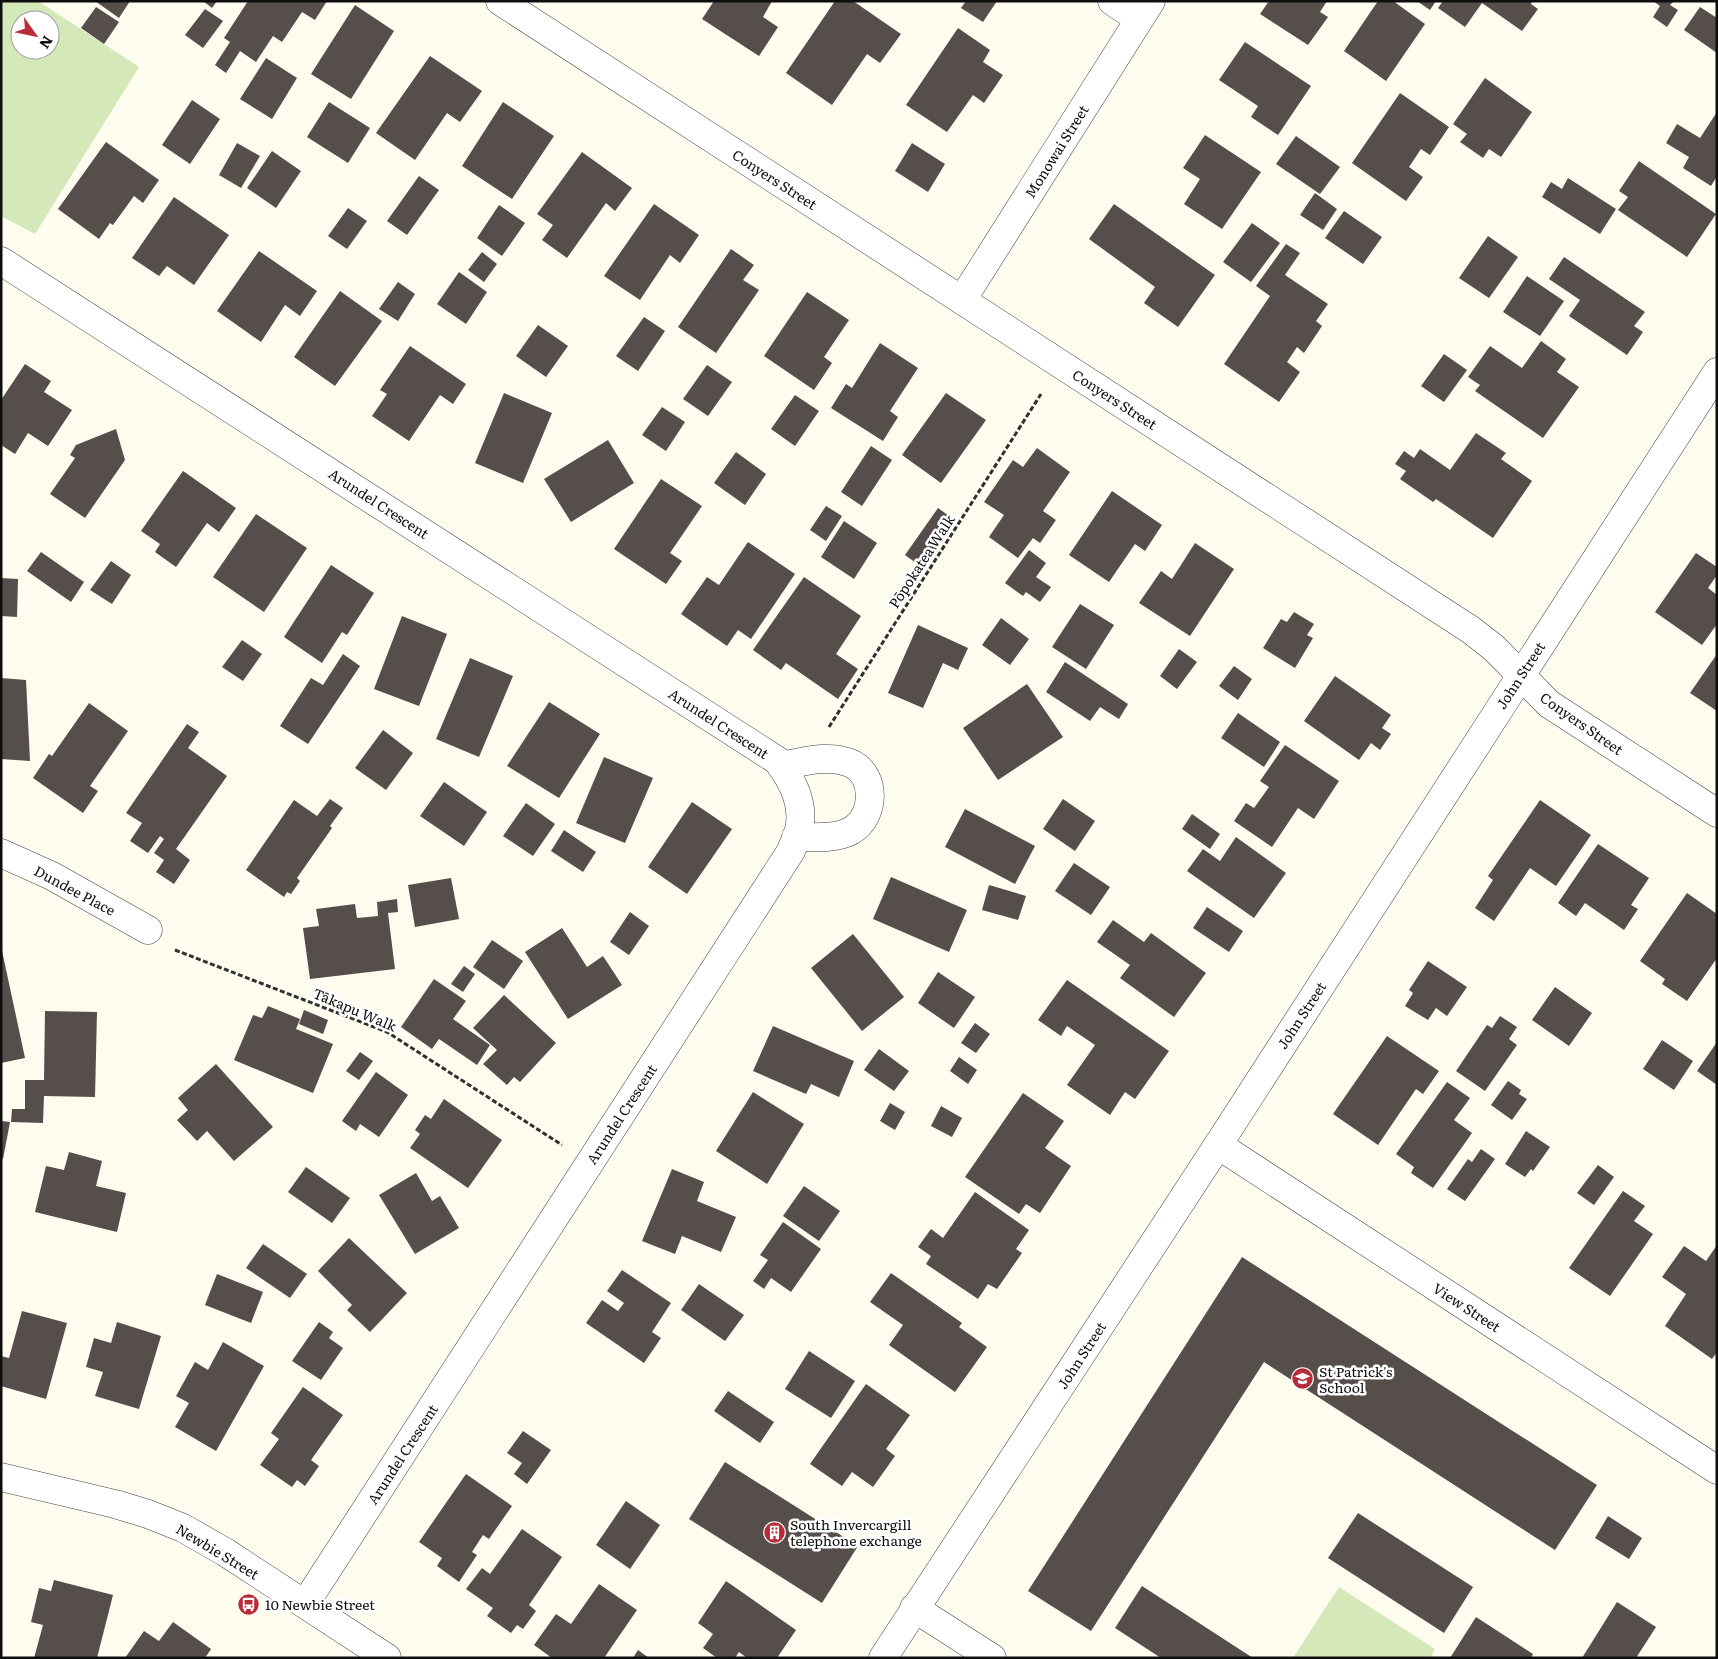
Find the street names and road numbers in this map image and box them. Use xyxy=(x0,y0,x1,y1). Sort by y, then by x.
street label: Monowai Street xyxy=(1019,100,1093,201)
street label: Conyers Street xyxy=(729,144,821,214)
street label: Conyers Street xyxy=(1069,364,1161,434)
street label: Arundel Crescent xyxy=(325,463,433,543)
street label: Pōpokatea Walk xyxy=(883,510,959,612)
street label: John Street xyxy=(1491,637,1549,713)
street label: Arundel Crescent xyxy=(665,683,773,763)
street label: Conyers Street xyxy=(1537,687,1628,759)
street label: Dundee Place xyxy=(31,860,119,920)
street label: John Street xyxy=(1272,977,1330,1053)
street label: Tākapu Walk xyxy=(310,982,400,1036)
street label: Arundel Crescent xyxy=(581,1060,661,1168)
street label: View Street xyxy=(1429,1278,1505,1336)
street label: John Street xyxy=(1052,1317,1110,1393)
street label: Arundel Crescent xyxy=(362,1400,442,1508)
street label: Newbie Street xyxy=(173,1518,263,1584)

